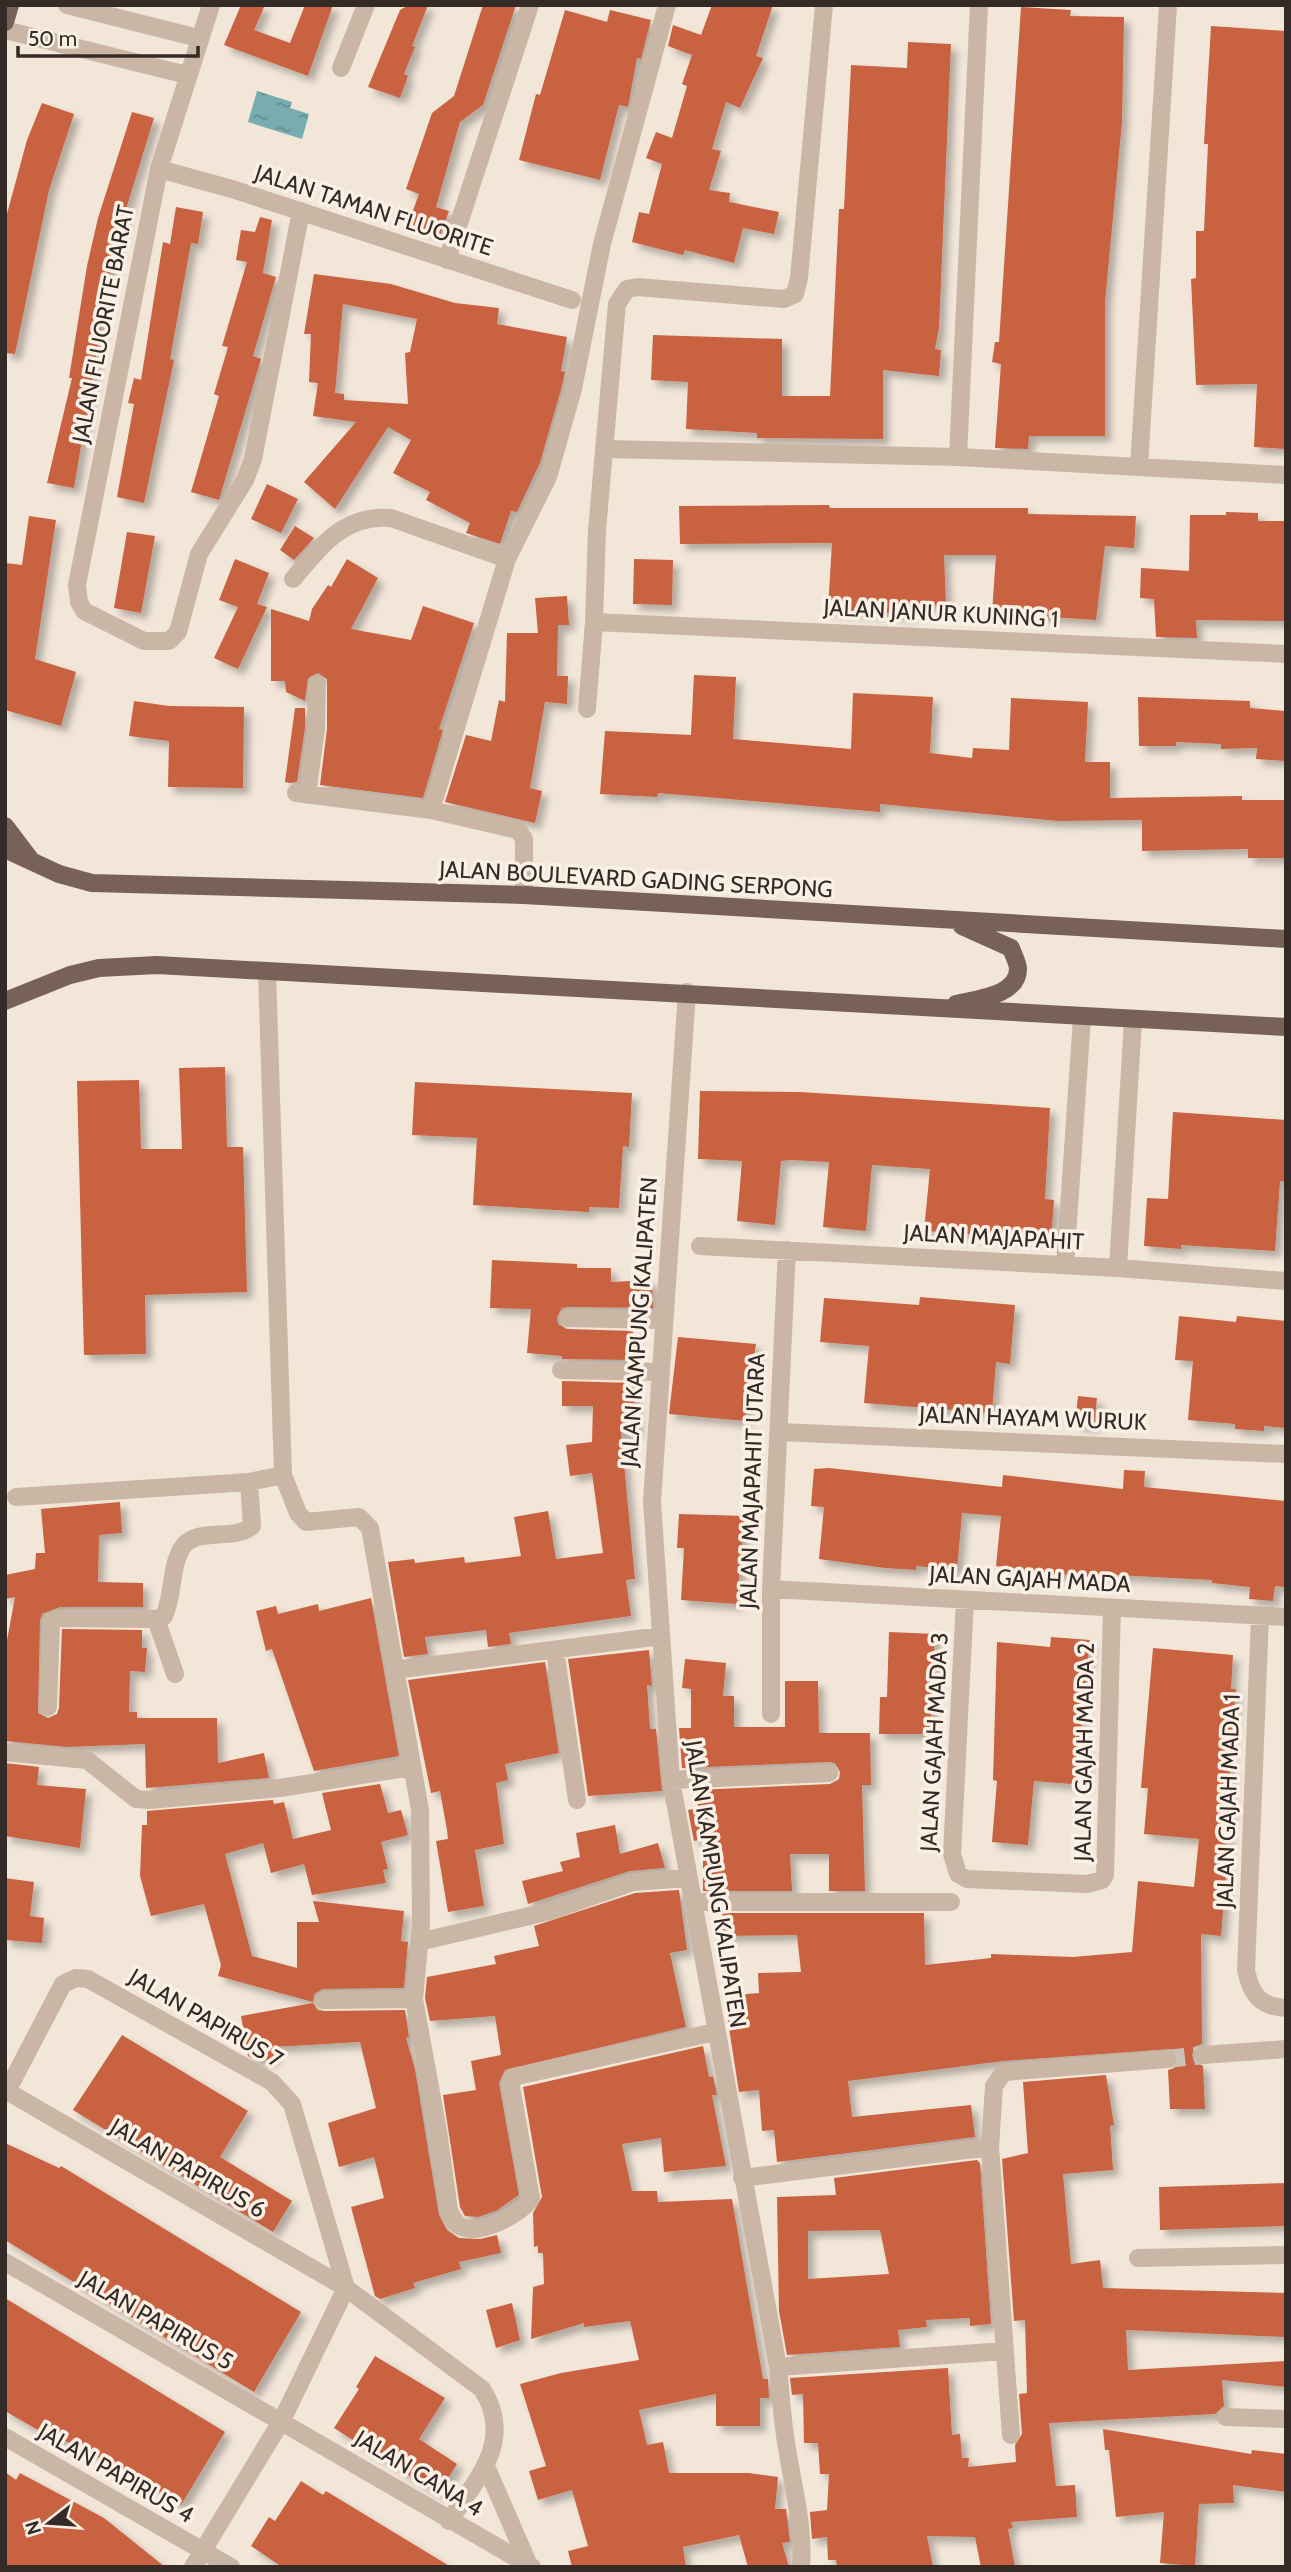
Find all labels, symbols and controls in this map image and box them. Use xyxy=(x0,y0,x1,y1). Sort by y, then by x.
scale bar xyxy=(18,14,198,58)
text: 50 m xyxy=(28,26,77,51)
street label: JALAN TAMAN FLUORITE xyxy=(250,158,497,262)
street label: JALAN FLUORITE BARAT xyxy=(66,203,140,446)
street label: JALAN JANUR KUNING 1 xyxy=(822,593,1059,633)
street label: JALAN BOULEVARD GADING SERPONG xyxy=(438,855,833,903)
street label: JALAN KAMPUNG KALIPATEN xyxy=(615,1176,663,1469)
street label: JALAN MAJAPAHIT xyxy=(902,1218,1085,1256)
street label: JALAN MAJAPAHIT UTARA xyxy=(734,1353,770,1610)
street label: JALAN HAYAM WURUK xyxy=(918,1400,1147,1436)
street label: JALAN GAJAH MADA xyxy=(928,1560,1131,1598)
street label: JALAN GAJAH MADA 3 xyxy=(914,1632,954,1853)
street label: JALAN GAJAH MADA 2 xyxy=(1068,1642,1100,1863)
street label: JALAN GAJAH MADA 1 xyxy=(1210,1693,1246,1910)
street label: JALAN KAMPUNG KALIPATEN xyxy=(679,1737,753,2030)
street label: JALAN PAPIRUS 7 xyxy=(123,1962,288,2074)
street label: JALAN PAPIRUS 6 xyxy=(104,2112,271,2224)
street label: JALAN PAPIRUS 5 xyxy=(73,2264,238,2376)
street label: JALAN PAPIRUS 4 xyxy=(33,2417,199,2529)
street label: JALAN CANA 4 xyxy=(349,2423,488,2522)
north arrow xyxy=(14,2488,84,2558)

